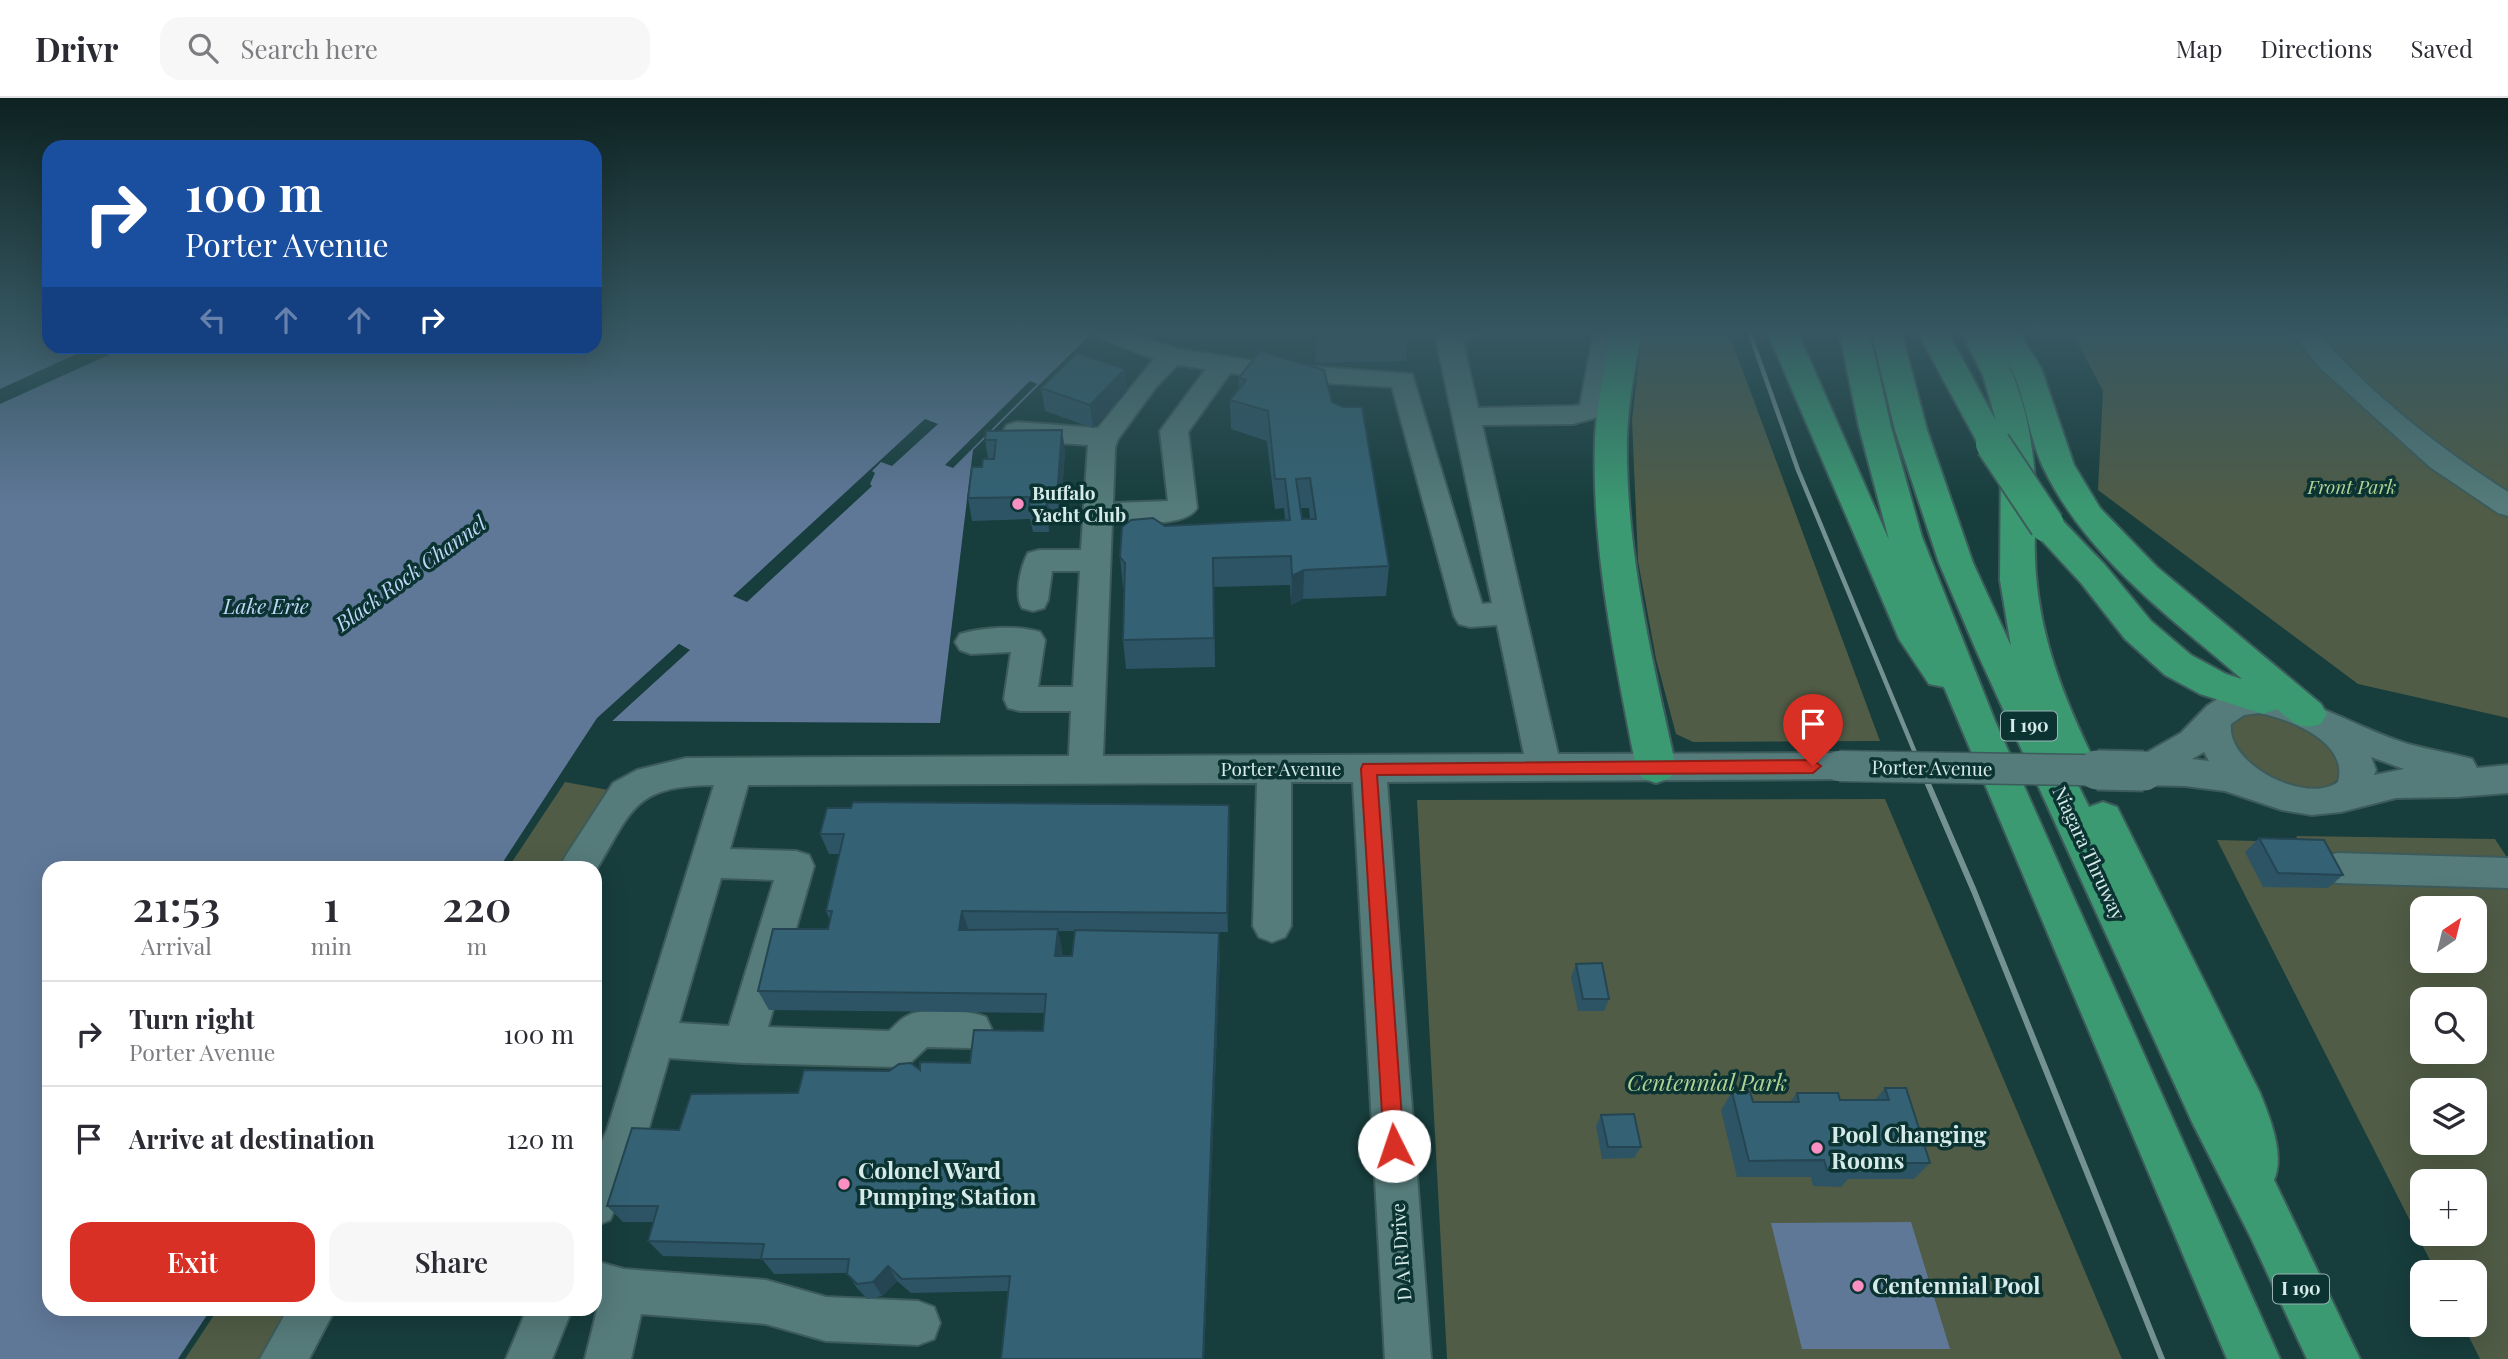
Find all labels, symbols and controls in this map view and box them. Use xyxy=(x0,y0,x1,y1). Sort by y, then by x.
search box xyxy=(160,17,650,80)
text: Drivr xyxy=(35,26,118,70)
icon: search xyxy=(184,29,222,67)
text: Search here xyxy=(240,31,378,66)
text: Map xyxy=(2176,32,2222,64)
text: Directions xyxy=(2260,32,2373,64)
text: Saved xyxy=(2411,32,2473,64)
text: 100 m xyxy=(185,159,323,224)
icon: right xyxy=(70,168,161,259)
text: Porter Avenue xyxy=(185,222,389,265)
icon: left xyxy=(194,301,232,339)
icon: ahead xyxy=(267,301,305,339)
icon: ahead xyxy=(340,301,378,339)
icon: right xyxy=(413,301,451,339)
park label: Front Park xyxy=(2307,473,2397,499)
place label: Buffalo Yacht Club xyxy=(1031,479,1126,527)
marker: Buffalo Yacht Club xyxy=(1010,496,1026,512)
water label: Black Rock Channel xyxy=(328,507,492,637)
water label: Lake Erie xyxy=(222,591,309,619)
pin xyxy=(1783,694,1843,766)
icon: arrive xyxy=(1794,705,1832,743)
road number: I 190 xyxy=(2001,712,2057,740)
street label: Porter Avenue xyxy=(1871,753,1993,781)
street label: Porter Avenue xyxy=(1221,755,1341,781)
street label: Niagara Thruway xyxy=(2047,781,2133,924)
text: 21:53 xyxy=(133,877,220,933)
text: 1 xyxy=(323,877,339,933)
text: 220 xyxy=(442,877,511,933)
north arrow xyxy=(2410,896,2487,973)
map controls xyxy=(2410,896,2487,1337)
text: Arrival xyxy=(141,930,212,961)
text: min xyxy=(311,930,352,961)
text: m xyxy=(467,930,487,961)
button: search xyxy=(2410,987,2487,1064)
text: Turn right xyxy=(129,1001,255,1036)
icon: right xyxy=(70,1015,108,1053)
text: 100 m xyxy=(504,1016,574,1051)
text: Porter Avenue xyxy=(129,1036,275,1067)
park label: Centennial Park xyxy=(1627,1066,1787,1097)
button: layers xyxy=(2410,1078,2487,1155)
position arrow xyxy=(1357,1109,1431,1183)
place label: Pool Changing Rooms xyxy=(1831,1118,1987,1175)
icon: arrive xyxy=(70,1120,108,1158)
text: Arrive at destination xyxy=(129,1121,375,1156)
text: 120 m xyxy=(507,1121,574,1156)
marker: Pool Changing Rooms xyxy=(1809,1140,1825,1156)
place label: Colonel Ward Pumping Station xyxy=(858,1154,1036,1211)
button: + xyxy=(2410,1169,2487,1246)
marker: Colonel Ward Pumping Station xyxy=(836,1176,852,1192)
street label: D A R Drive xyxy=(1384,1202,1416,1302)
button: Exit xyxy=(70,1222,315,1302)
button: Share xyxy=(329,1222,574,1302)
button: − xyxy=(2410,1260,2487,1337)
place label: Centennial Pool xyxy=(1872,1269,2040,1300)
road number: I 190 xyxy=(2273,1274,2329,1304)
marker: Centennial Pool xyxy=(1850,1278,1866,1294)

